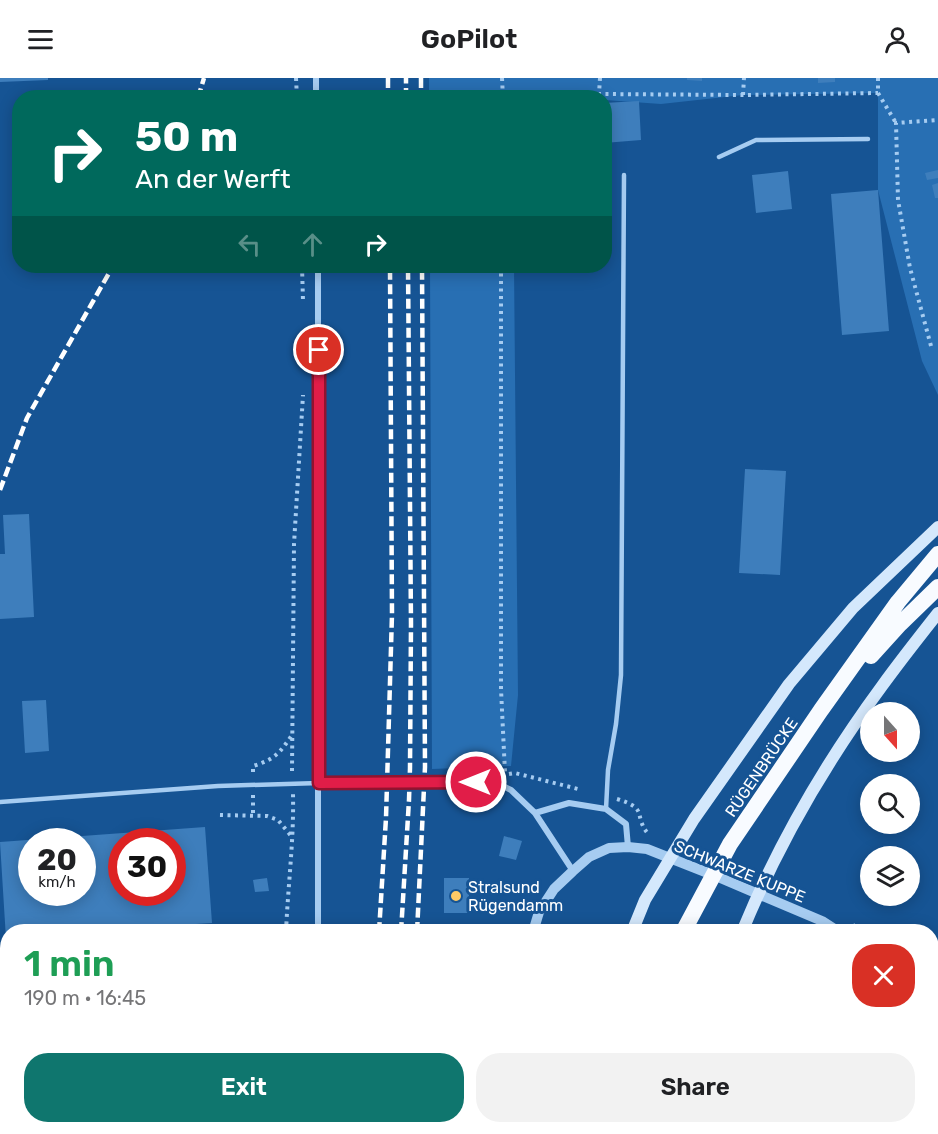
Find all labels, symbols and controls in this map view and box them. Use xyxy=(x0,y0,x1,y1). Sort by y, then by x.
icon: menu xyxy=(24,23,57,56)
text: GoPilot xyxy=(421,23,517,55)
icon: person xyxy=(881,23,914,56)
text: 50 m xyxy=(135,112,238,162)
icon: right xyxy=(36,114,114,192)
text: An der Werft xyxy=(135,163,290,195)
icon: left xyxy=(233,228,266,261)
icon: ahead xyxy=(296,228,329,261)
icon: right xyxy=(359,228,392,261)
pin xyxy=(293,324,344,375)
icon: arrive xyxy=(302,333,335,366)
north arrow xyxy=(860,702,920,762)
map controls xyxy=(860,702,920,906)
street label: RÜGENBRÜCKE xyxy=(721,714,802,821)
position arrow xyxy=(444,750,508,814)
button: search xyxy=(860,774,920,834)
speed limit sign: 30 xyxy=(108,828,186,906)
street label: SCHWARZE KUPPE xyxy=(671,836,808,906)
text: 20 xyxy=(37,842,77,878)
button: layers xyxy=(860,846,920,906)
text: km/h xyxy=(38,873,76,891)
place label: Stralsund Rügendamm xyxy=(468,878,563,915)
marker: Stralsund Rügendamm xyxy=(449,889,463,903)
text: 1 min xyxy=(24,942,115,985)
button: close xyxy=(852,944,915,1007)
text: 190 m · 16:45 xyxy=(24,986,146,1010)
button: Exit xyxy=(24,1053,464,1122)
button: Share xyxy=(476,1053,915,1122)

